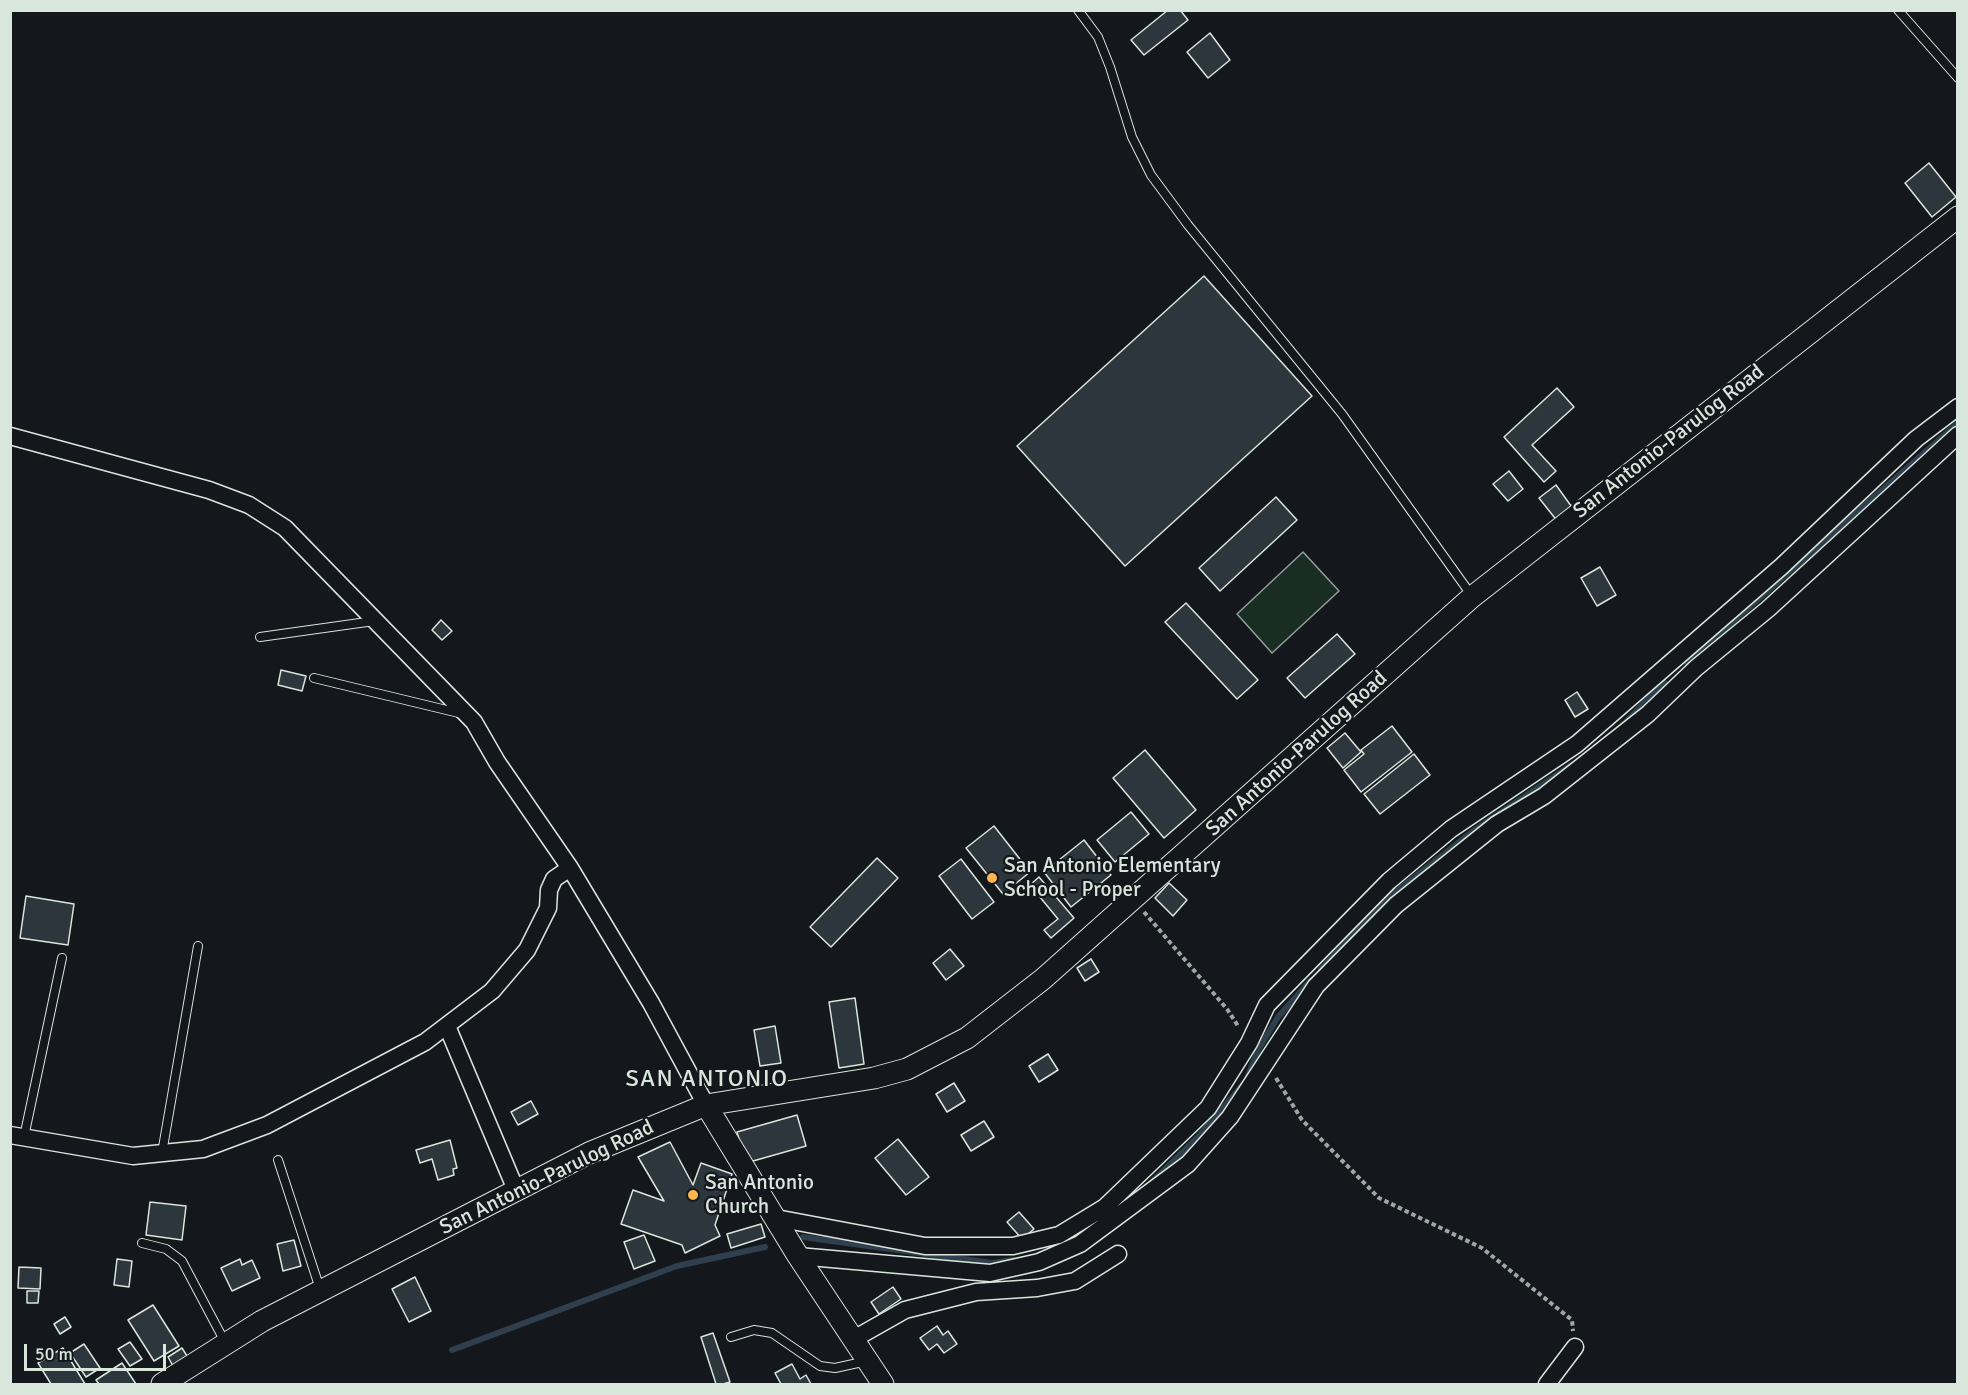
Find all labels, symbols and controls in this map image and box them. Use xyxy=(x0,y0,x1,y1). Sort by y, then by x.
street label: San Antonio-Parulog Road xyxy=(1569,360,1769,524)
street label: San Antonio-Parulog Road xyxy=(1201,666,1393,842)
place label: San Antonio Elementary School - Proper xyxy=(1004,853,1221,903)
marker: San Antonio Elementary School - Proper xyxy=(985,871,999,885)
district label: SAN ANTONIO xyxy=(625,1066,789,1094)
street label: San Antonio-Parulog Road xyxy=(436,1115,658,1241)
place label: San Antonio Church xyxy=(705,1170,814,1220)
marker: San Antonio Church xyxy=(686,1188,700,1202)
scale bar xyxy=(27,1332,170,1370)
text: 50 m xyxy=(35,1343,73,1365)

